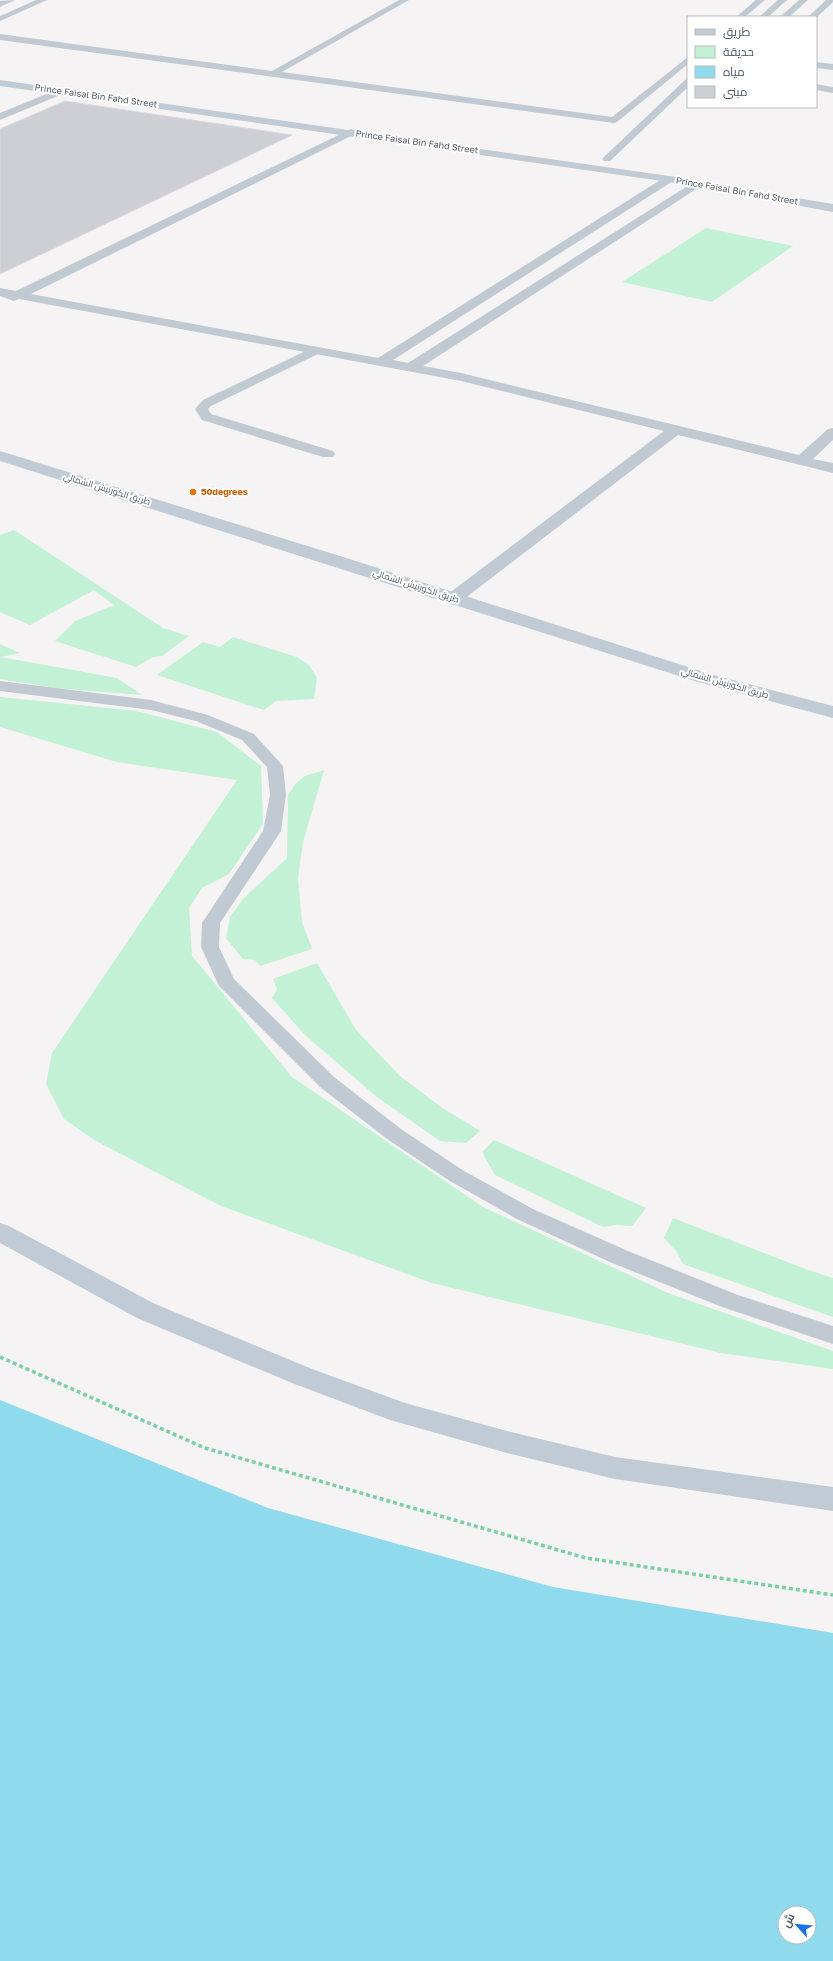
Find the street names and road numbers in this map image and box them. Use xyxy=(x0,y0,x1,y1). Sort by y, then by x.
street label: Prince Faisal Bin Fahd Street xyxy=(34,81,159,110)
street label: Prince Faisal Bin Fahd Street xyxy=(355,127,480,156)
street label: Prince Faisal Bin Fahd Street xyxy=(675,174,799,207)
street label: طريق الكورنيش الشمالي xyxy=(62,470,152,509)
street label: طريق الكورنيش الشمالي xyxy=(371,566,461,607)
street label: طريق الكورنيش الشمالي xyxy=(680,665,770,702)

